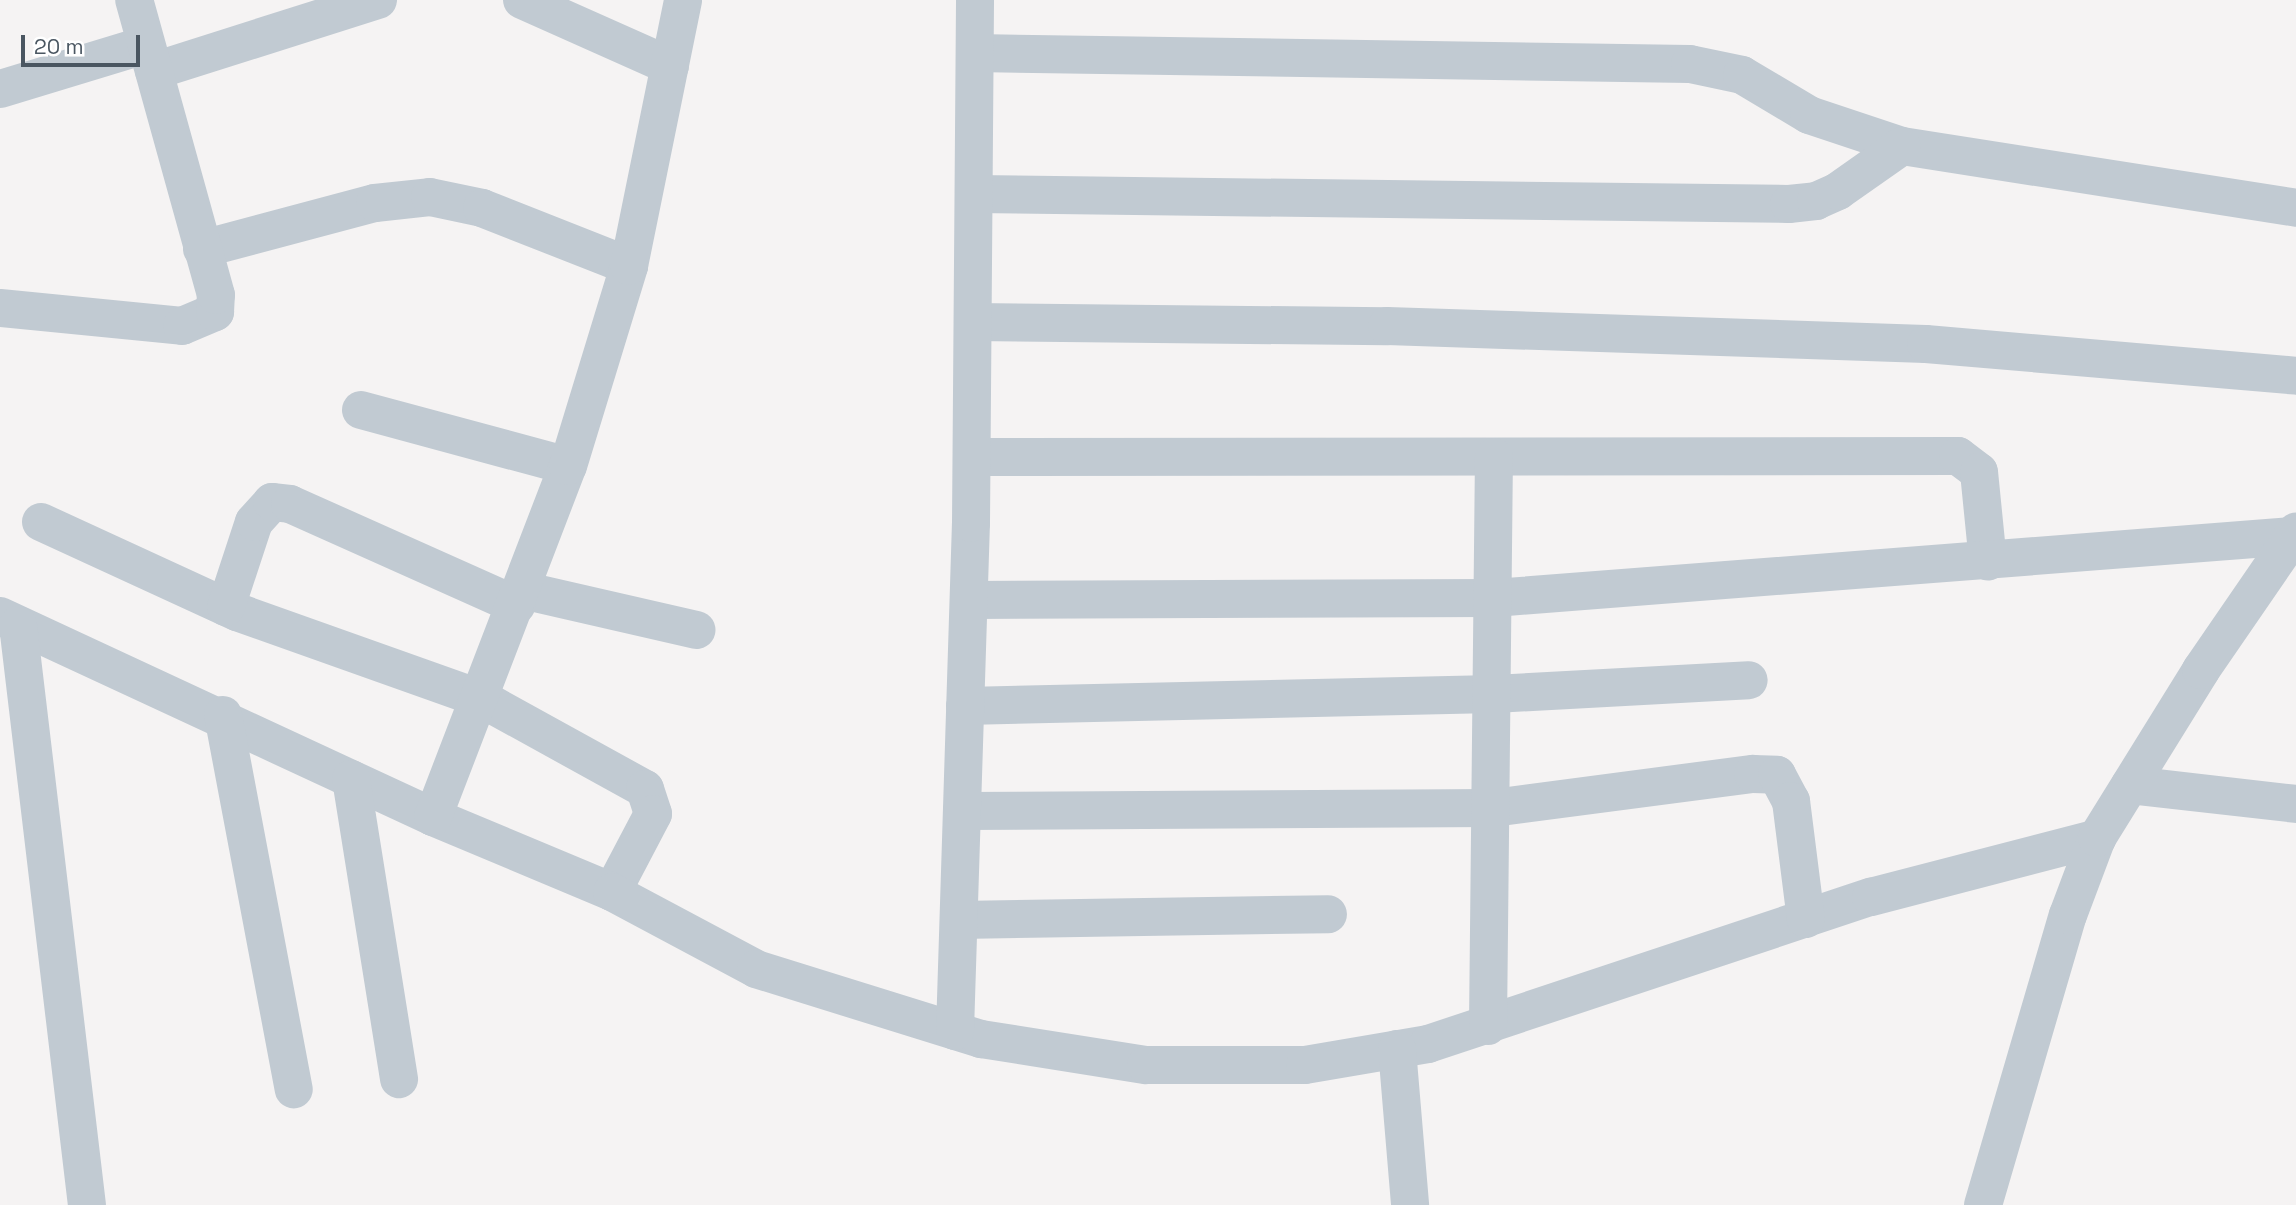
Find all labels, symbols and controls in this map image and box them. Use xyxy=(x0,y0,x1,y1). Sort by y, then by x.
scale bar xyxy=(24,21,144,65)
text: 20 m xyxy=(34,33,84,60)

